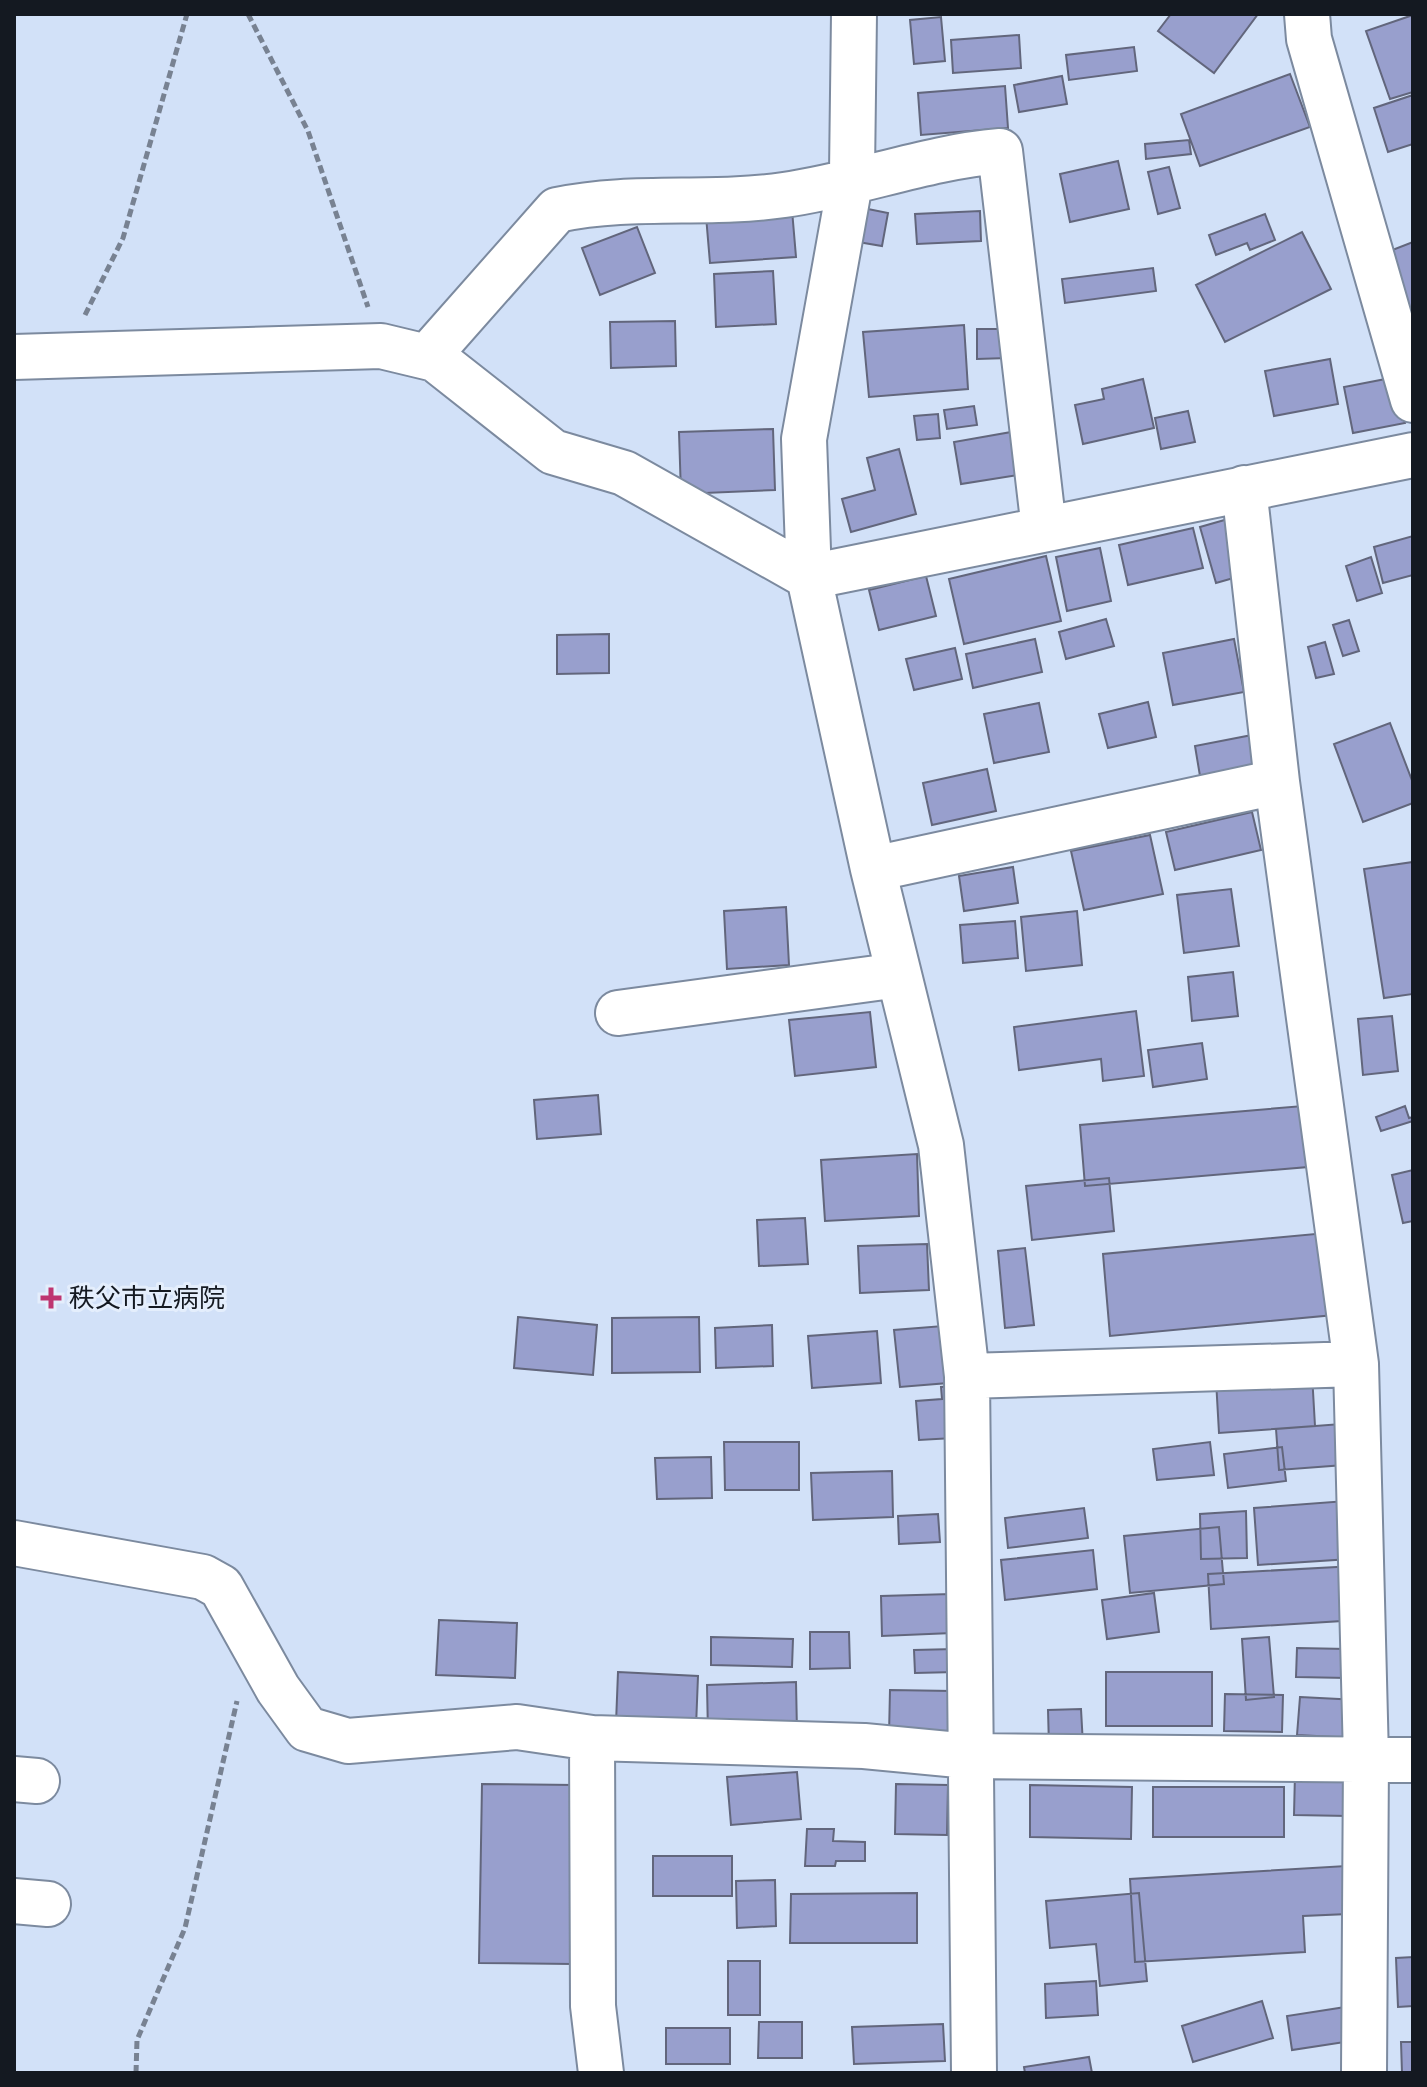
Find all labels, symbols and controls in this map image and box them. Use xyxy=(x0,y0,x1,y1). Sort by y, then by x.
place label: 秩父市立病院 xyxy=(69,1282,225,1313)
marker: 秩父市立病院 xyxy=(40,1287,62,1309)

